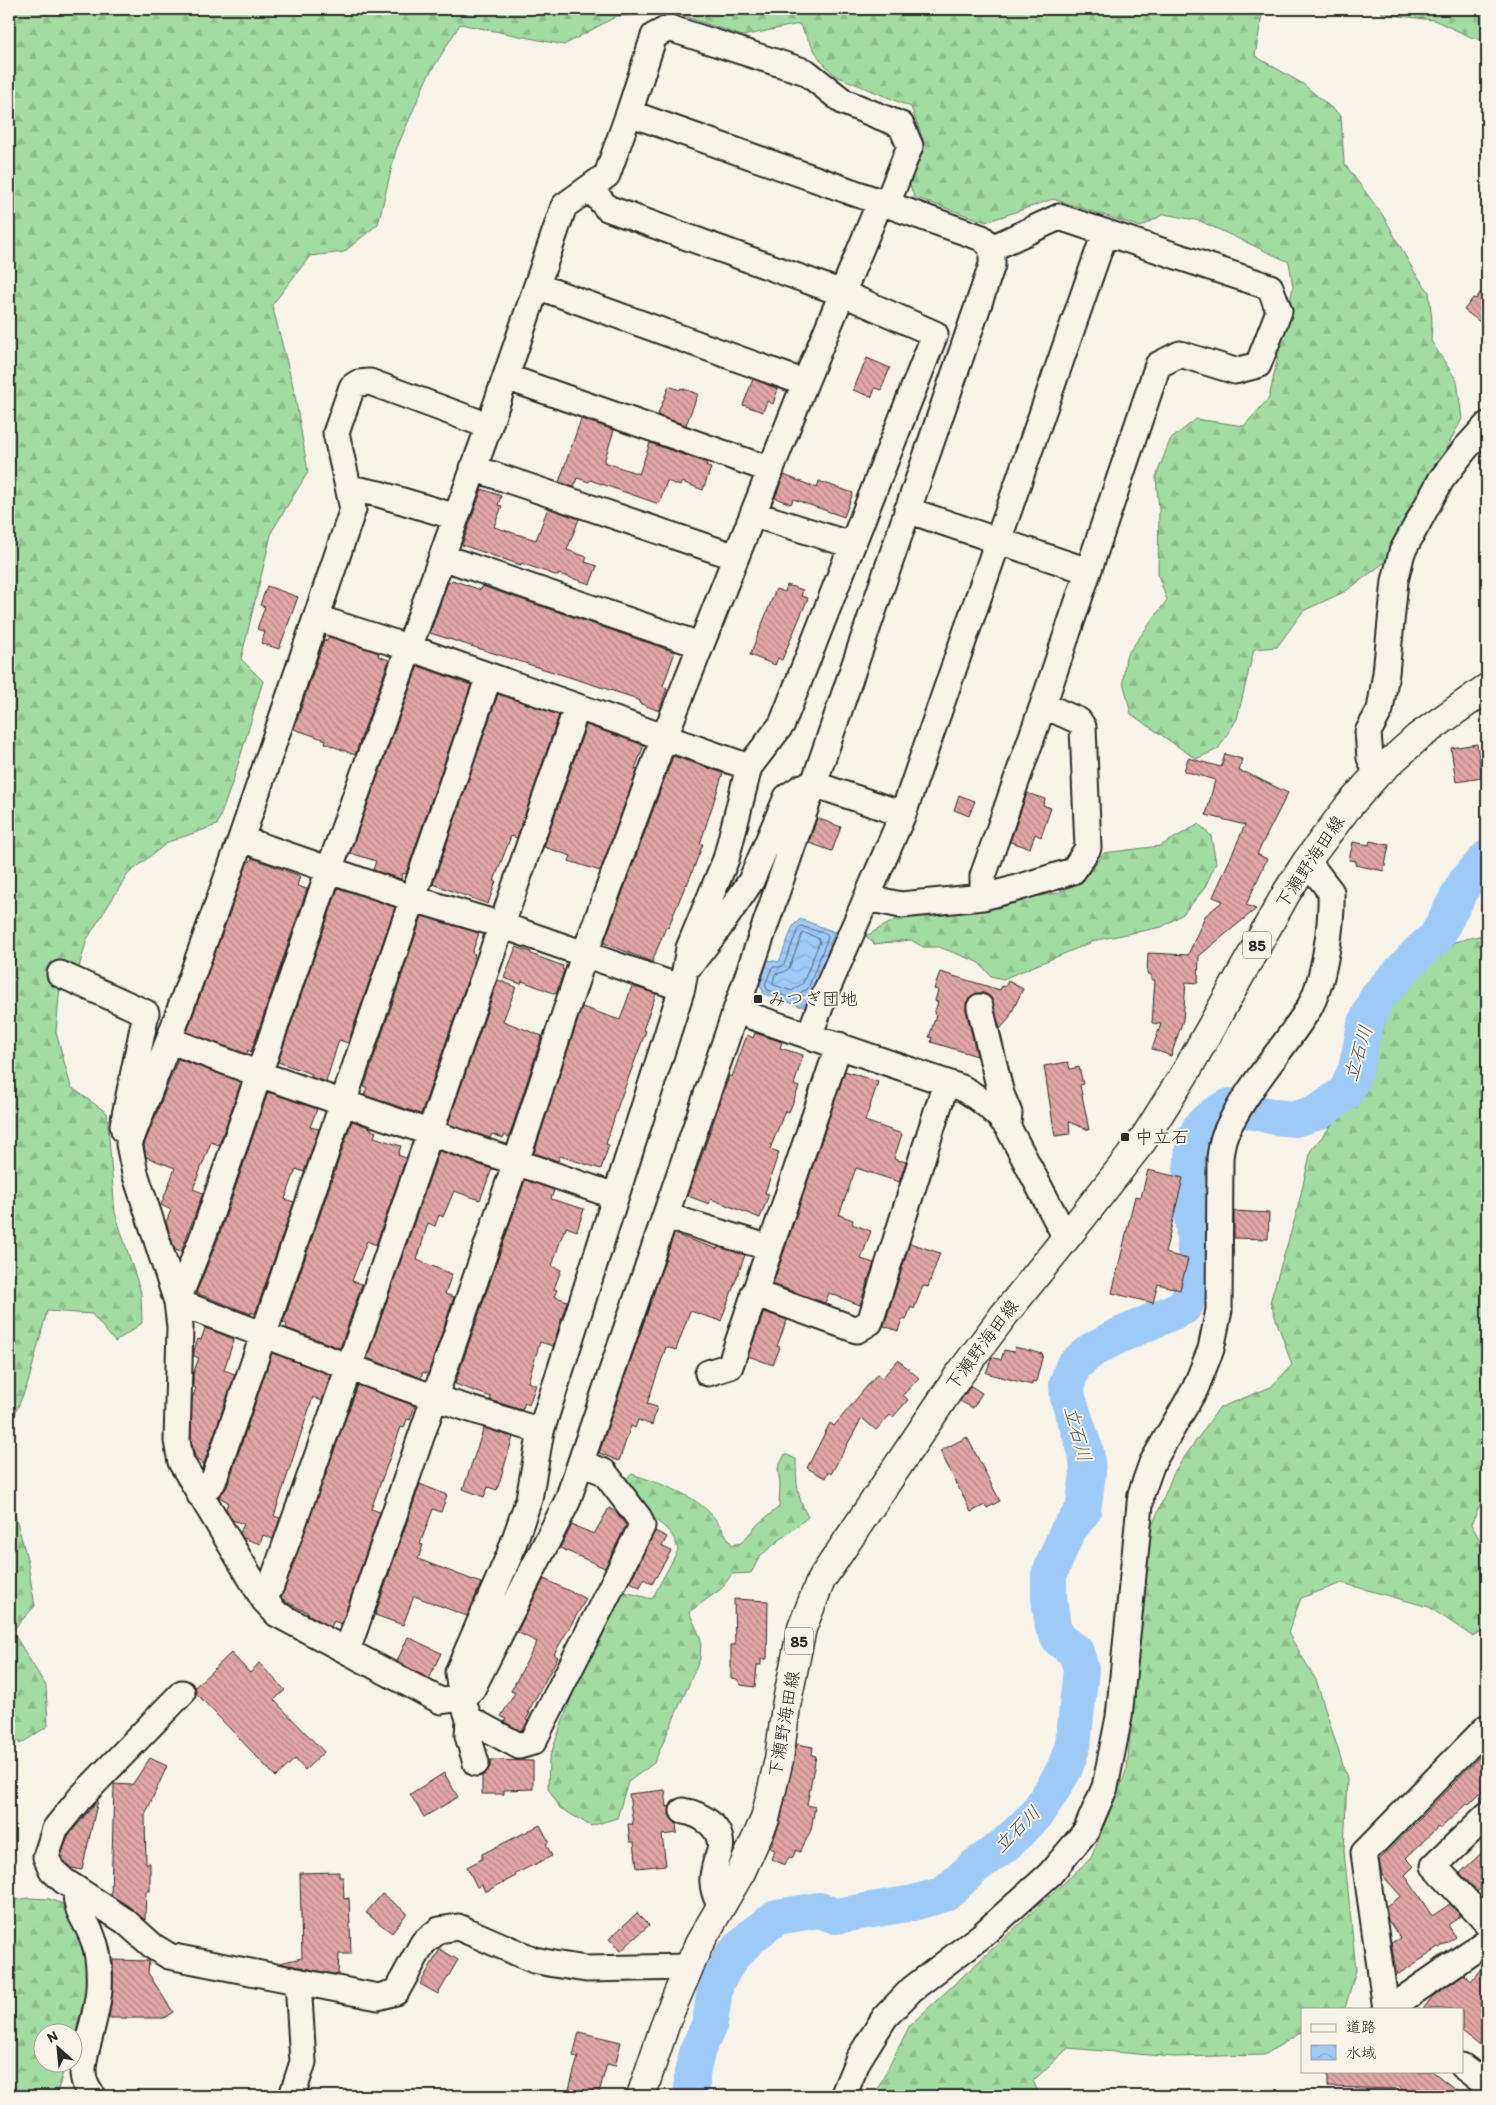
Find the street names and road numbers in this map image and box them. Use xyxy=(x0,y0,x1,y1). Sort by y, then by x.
street label: 下瀬野海田線 xyxy=(1271,811,1349,913)
road number: 85 xyxy=(1243,932,1271,958)
street label: 下瀬野海田線 xyxy=(941,1295,1023,1395)
road number: 85 xyxy=(785,1628,813,1654)
street label: 下瀬野海田線 xyxy=(764,1669,804,1779)

